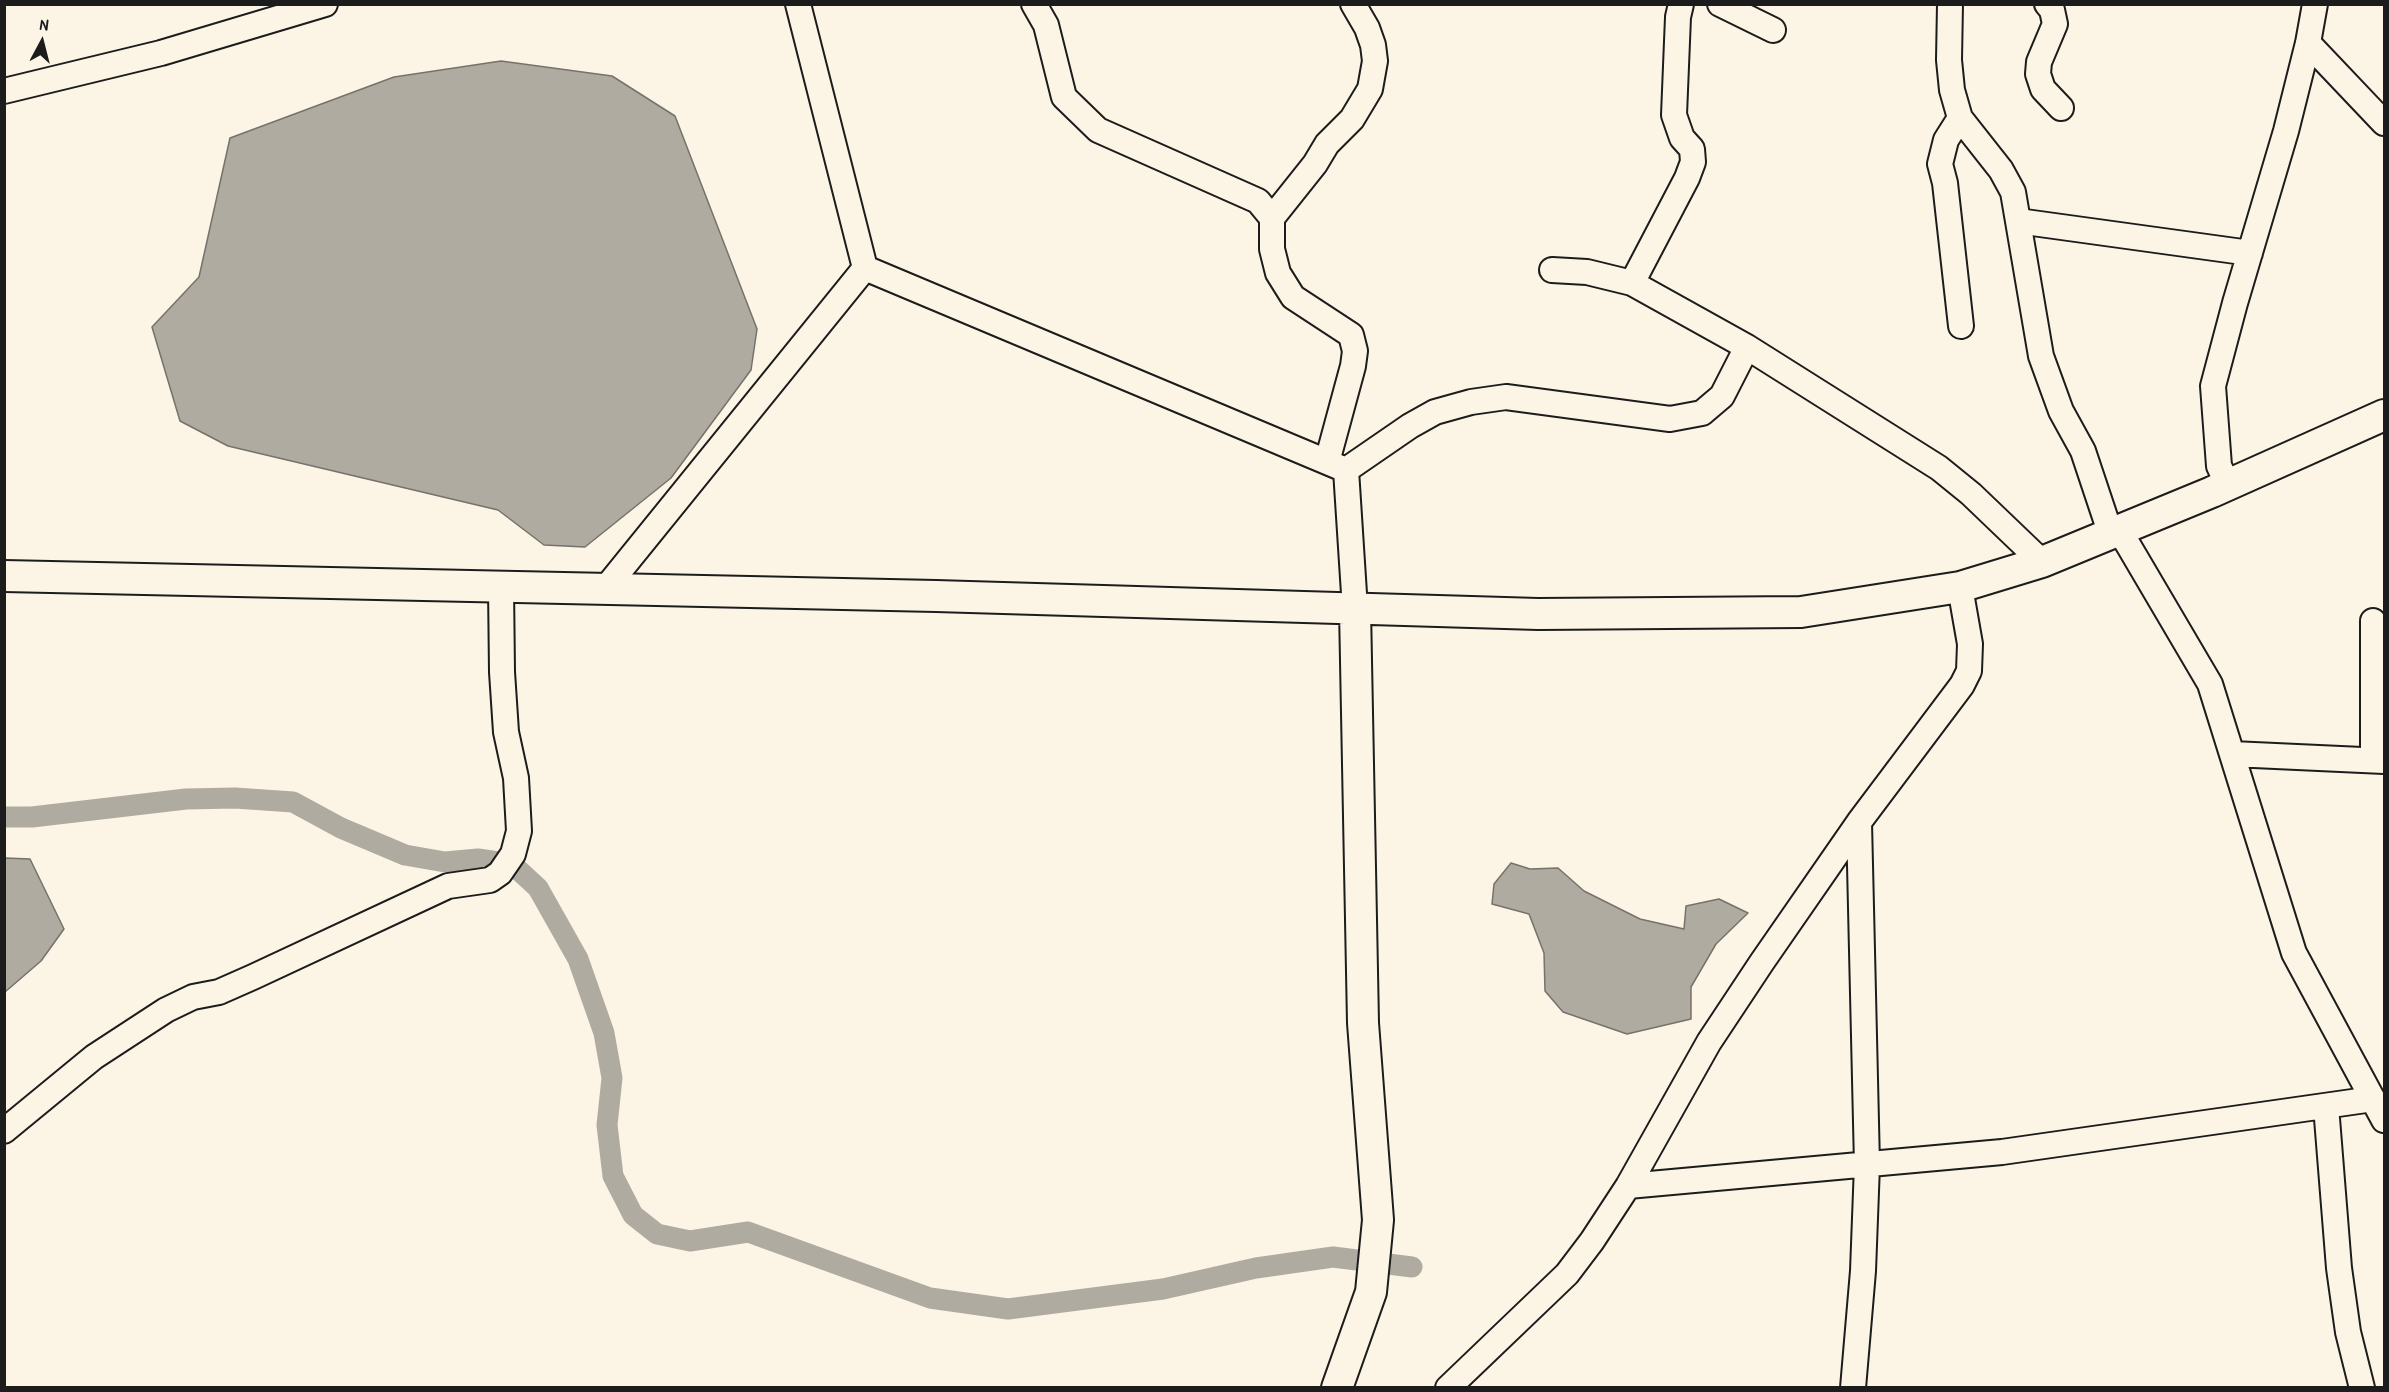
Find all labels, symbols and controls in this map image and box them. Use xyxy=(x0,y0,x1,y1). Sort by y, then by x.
north arrow xyxy=(12,12,72,72)
text: N xyxy=(39,13,50,36)

